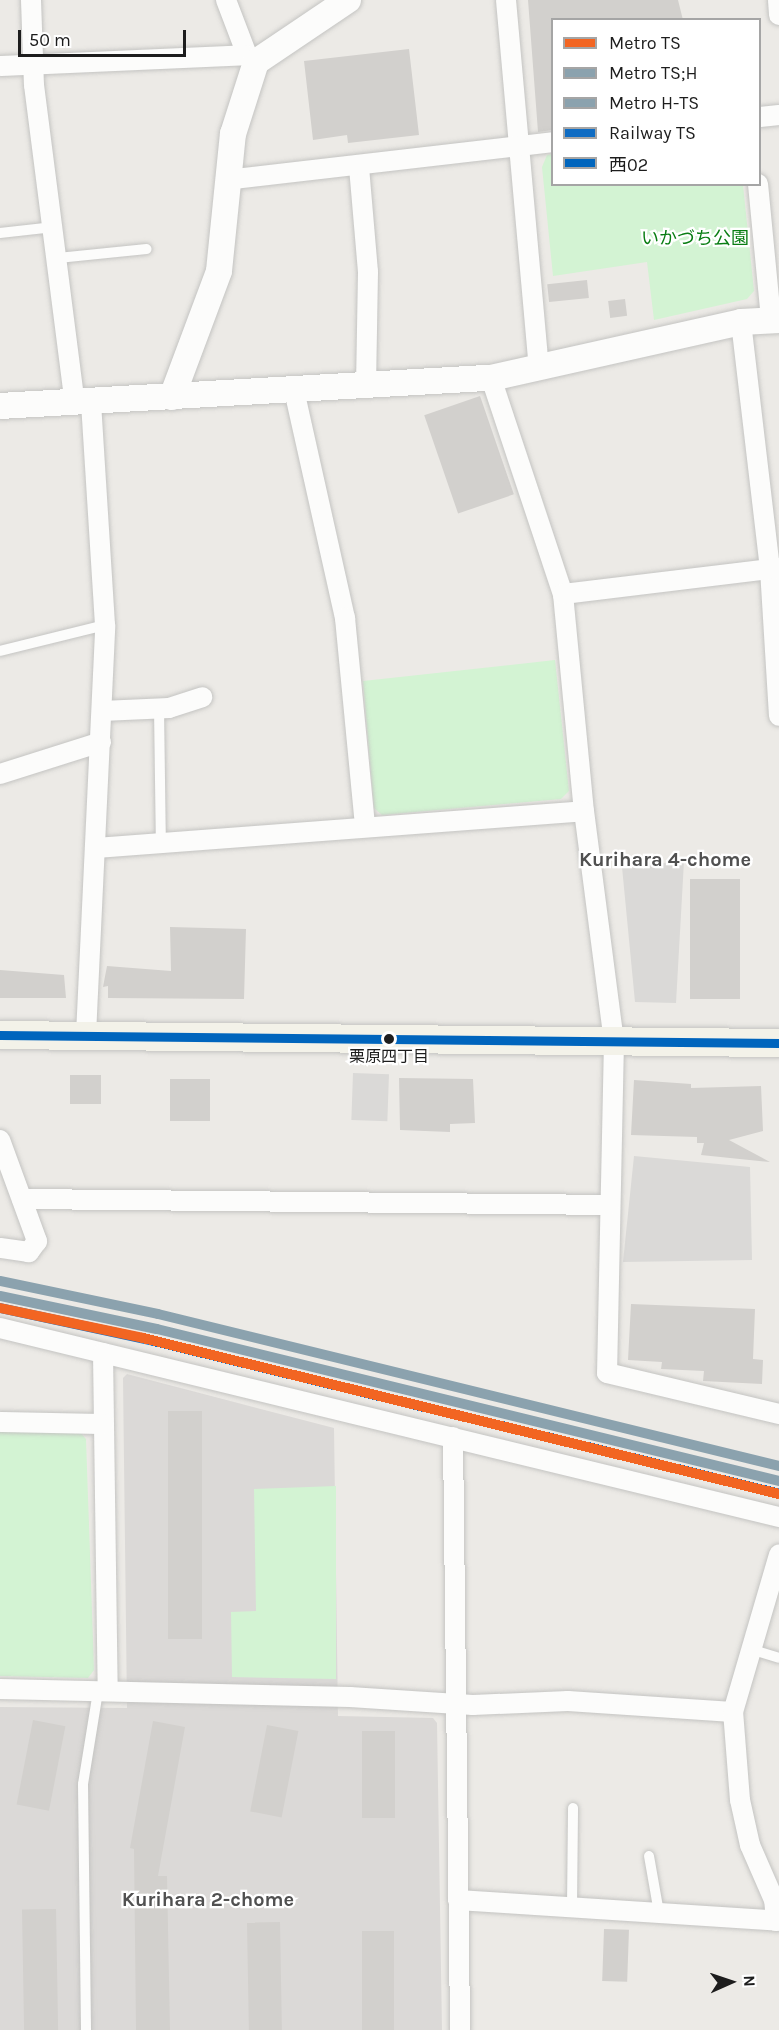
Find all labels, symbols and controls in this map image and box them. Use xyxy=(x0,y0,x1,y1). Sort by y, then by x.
scale bar xyxy=(21,18,189,56)
legend xyxy=(551,18,761,186)
text: 50 m xyxy=(29,29,71,51)
text: Metro TS xyxy=(609,32,681,54)
text: Metro TS;H xyxy=(609,62,698,84)
text: Metro H-TS xyxy=(609,92,699,114)
text: Railway TS xyxy=(609,122,696,144)
text: 西02 xyxy=(609,154,648,176)
park label: いかづち公園 xyxy=(641,227,749,249)
district label: Kurihara 4-chome xyxy=(579,847,751,871)
marker: 栗原四丁目 xyxy=(383,1033,395,1045)
place label: 栗原四丁目 xyxy=(349,1047,429,1067)
district label: Kurihara 2-chome xyxy=(122,1887,294,1911)
north arrow xyxy=(701,1952,761,2012)
text: N xyxy=(740,1975,759,1987)

